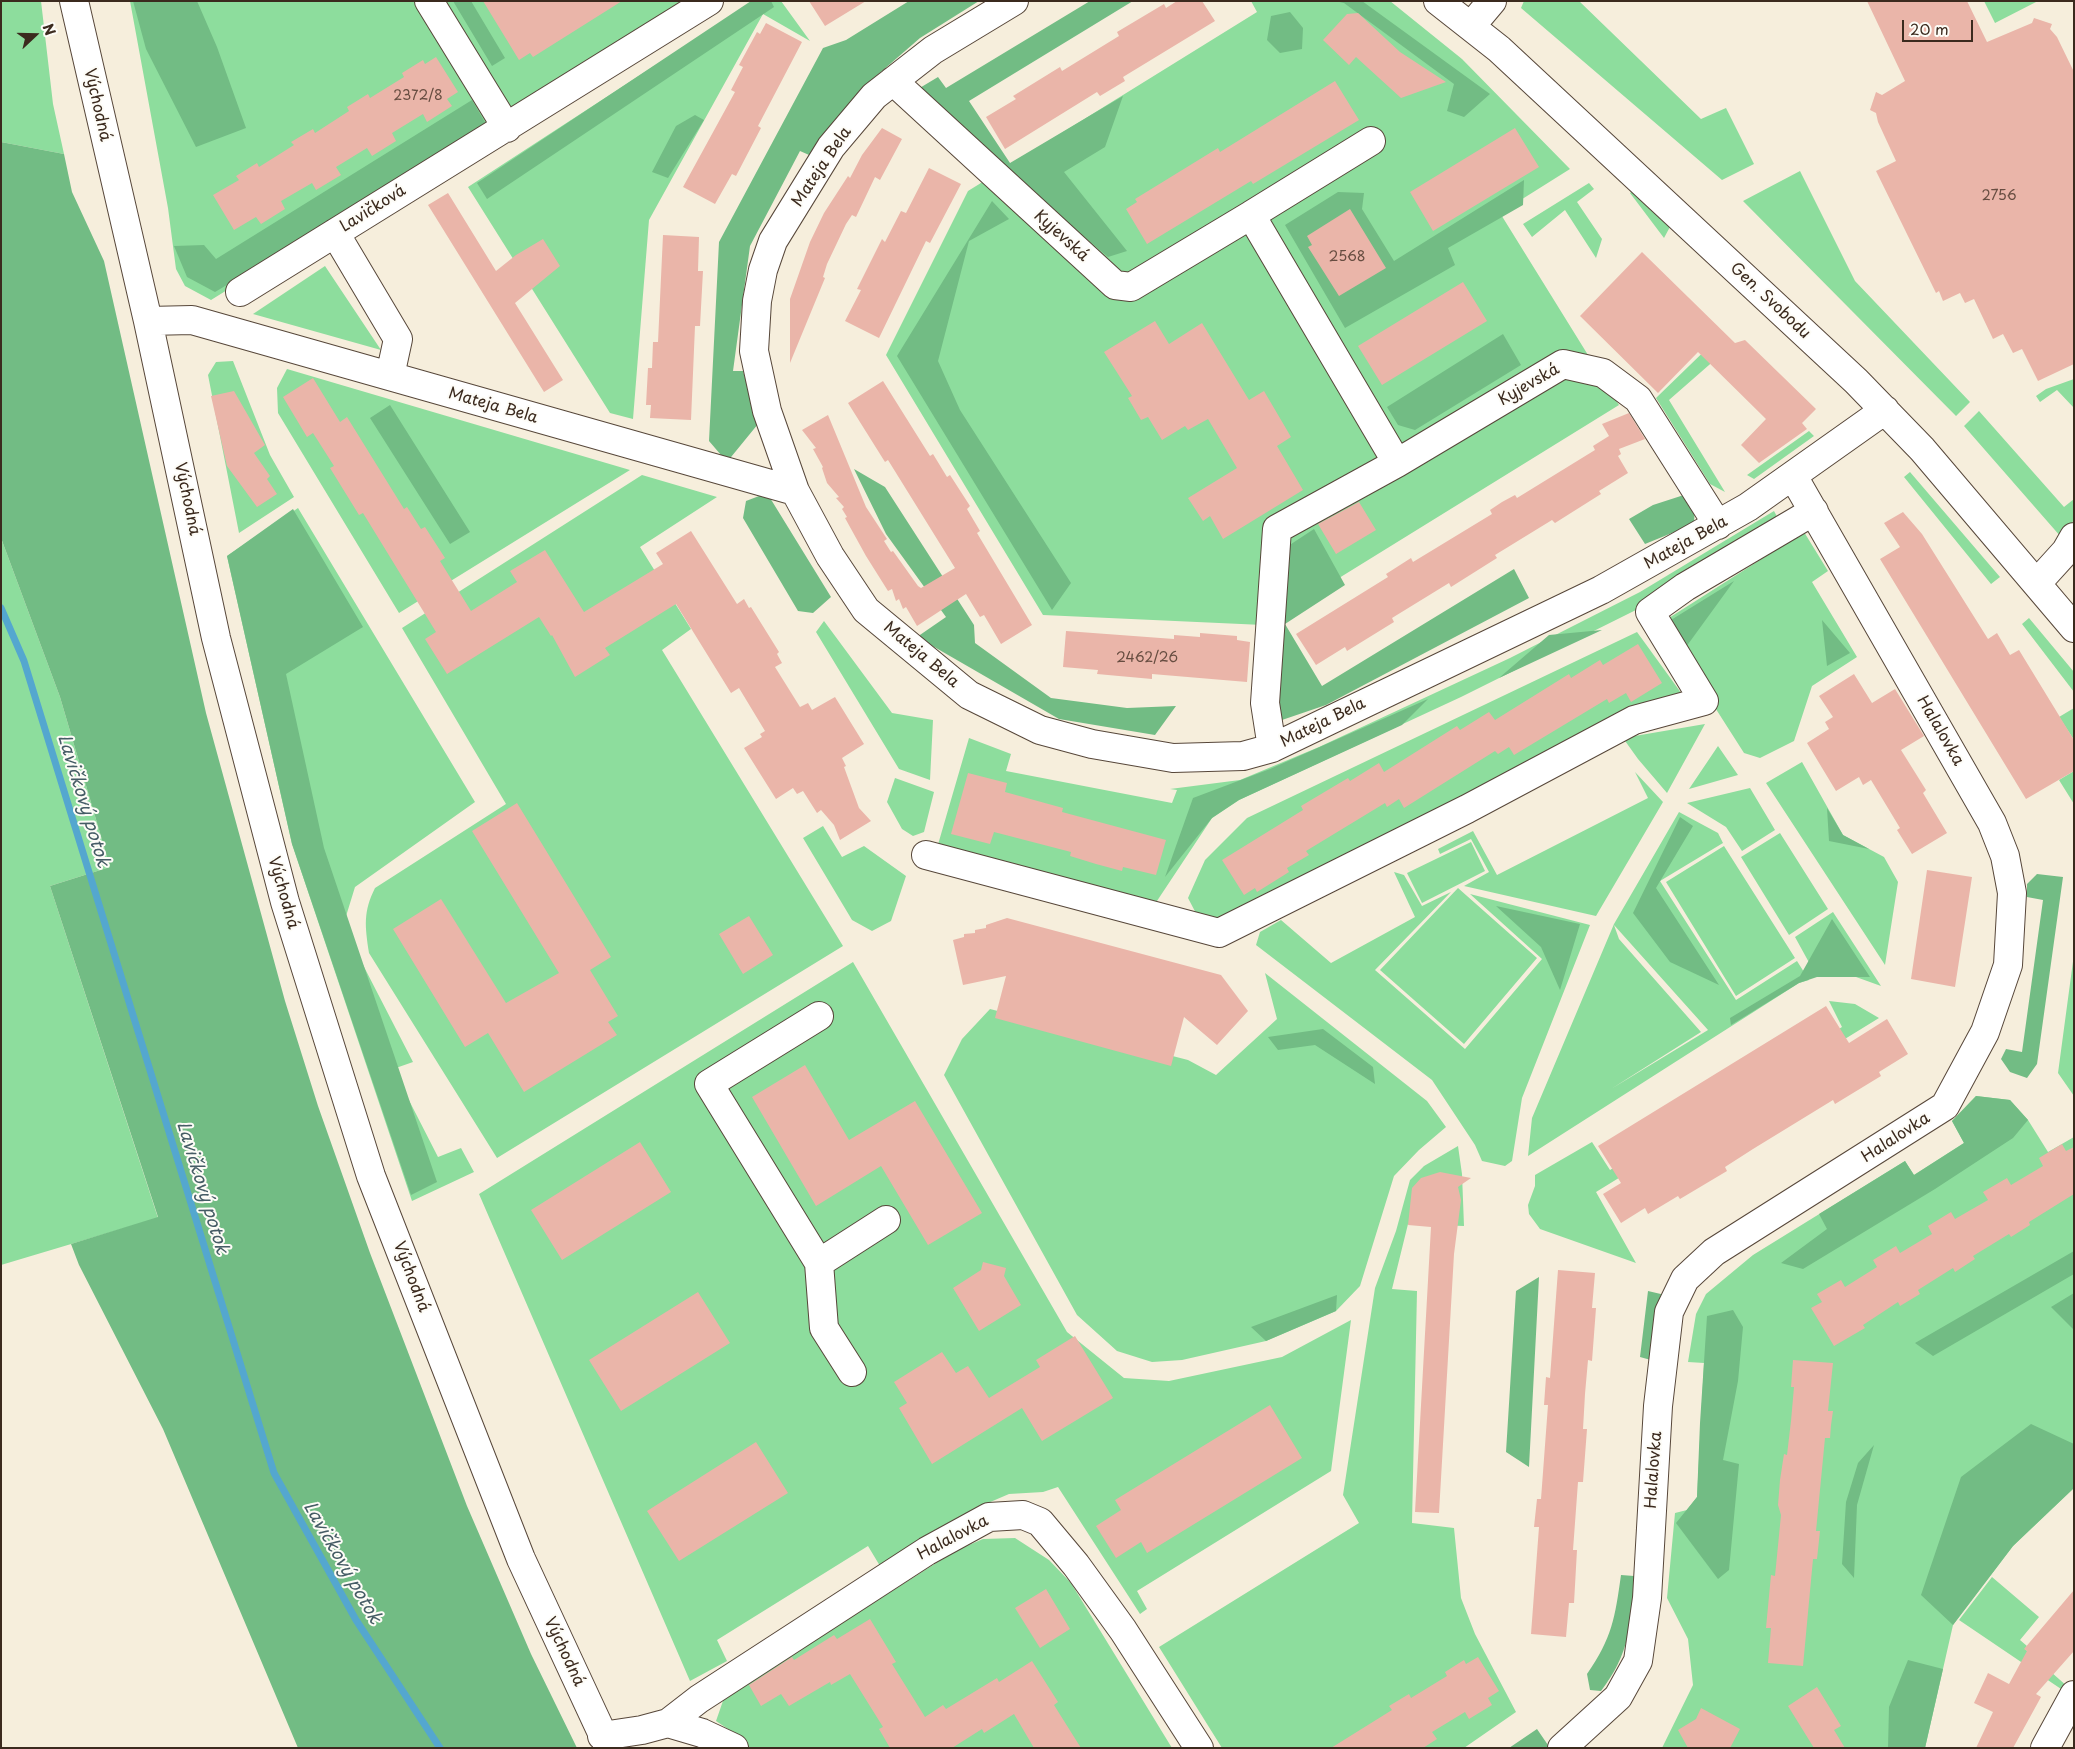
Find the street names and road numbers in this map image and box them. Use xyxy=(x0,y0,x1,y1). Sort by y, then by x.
street label: Východná xyxy=(79,67,115,143)
street label: Mateja Bela xyxy=(788,123,856,211)
street label: Lavičková xyxy=(337,181,409,237)
street label: Kyjevská xyxy=(1029,206,1093,266)
street label: Gen. Svobodu xyxy=(1726,259,1814,343)
street label: Kyjevská xyxy=(1495,360,1563,410)
street label: Mateja Bela xyxy=(446,384,540,428)
street label: Východná xyxy=(170,461,204,537)
street label: Mateja Bela xyxy=(1641,512,1731,574)
street label: Mateja Bela xyxy=(879,618,963,692)
street label: Halalovka xyxy=(1912,693,1968,769)
street label: Mateja Bela xyxy=(1277,694,1369,752)
street label: Východná xyxy=(264,855,302,931)
street label: Halalovka xyxy=(1858,1109,1934,1167)
street label: Východná xyxy=(389,1239,433,1315)
street label: Halalovka xyxy=(1642,1431,1666,1509)
street label: Halalovka xyxy=(914,1511,992,1565)
street label: Východná xyxy=(540,1614,588,1690)

